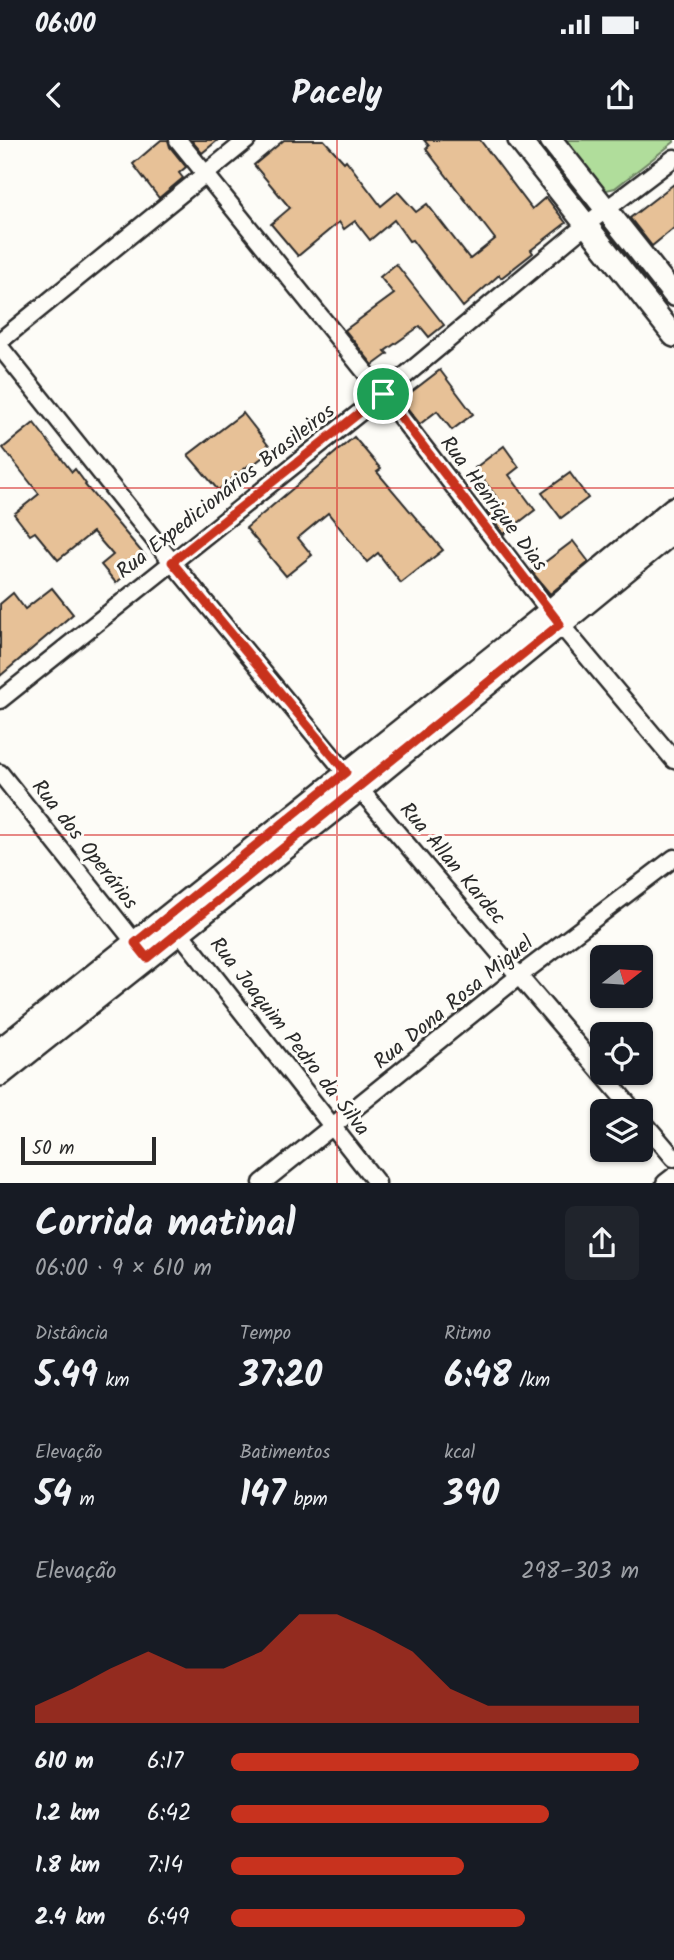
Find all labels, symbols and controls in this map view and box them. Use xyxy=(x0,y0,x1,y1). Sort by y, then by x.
text: 06:00 xyxy=(35,4,96,46)
text: Pacely xyxy=(292,69,382,120)
icon: back xyxy=(35,76,73,114)
icon: share xyxy=(601,76,639,114)
pin xyxy=(353,364,413,424)
icon: arrive xyxy=(364,375,402,413)
street label: Rua Expedicionários Brasileiros xyxy=(110,396,342,588)
street label: Rua Henrique Dias xyxy=(431,429,555,579)
street label: Rua dos Operários xyxy=(22,773,146,917)
street label: Rua Allan Kardec xyxy=(391,795,513,933)
street label: Rua Dona Rosa Miguel xyxy=(367,928,541,1078)
street label: Rua Joaquim Pedro da Silva xyxy=(201,930,377,1144)
north arrow xyxy=(590,945,653,1008)
map controls xyxy=(590,945,653,1162)
button: locate xyxy=(590,1022,653,1085)
button: layers xyxy=(590,1099,653,1162)
scale bar xyxy=(21,1134,156,1166)
text: 50 m xyxy=(32,1134,74,1164)
text: Corrida matinal xyxy=(35,1195,296,1255)
button: share xyxy=(565,1206,639,1280)
text: 06:00 · 9 × 610 m xyxy=(35,1251,212,1287)
text: Distância xyxy=(35,1319,108,1349)
text: Tempo xyxy=(240,1319,291,1349)
text: Ritmo xyxy=(444,1319,491,1349)
text: 5.49 xyxy=(35,1349,98,1405)
text: 37:20 xyxy=(240,1349,322,1405)
text: 6:48 xyxy=(444,1349,512,1405)
text: km xyxy=(98,1366,129,1396)
text: /km xyxy=(512,1366,550,1396)
text: Elevação xyxy=(35,1438,102,1468)
text: Batimentos xyxy=(240,1438,330,1468)
text: kcal xyxy=(444,1438,475,1468)
text: 54 xyxy=(35,1468,72,1524)
text: 147 xyxy=(240,1468,286,1524)
text: 390 xyxy=(444,1468,499,1524)
text: m xyxy=(72,1485,95,1515)
text: bpm xyxy=(286,1485,328,1515)
text: Elevação xyxy=(35,1554,117,1590)
text: 298–303 m xyxy=(521,1554,639,1590)
text: 610 m xyxy=(35,1744,94,1780)
text: 6:17 xyxy=(147,1744,183,1780)
text: 1.2 km xyxy=(35,1796,100,1832)
text: 6:42 xyxy=(147,1796,191,1832)
text: 1.8 km xyxy=(35,1848,100,1884)
text: 7:14 xyxy=(147,1848,183,1884)
text: 2.4 km xyxy=(35,1900,105,1936)
text: 6:49 xyxy=(147,1900,189,1936)

